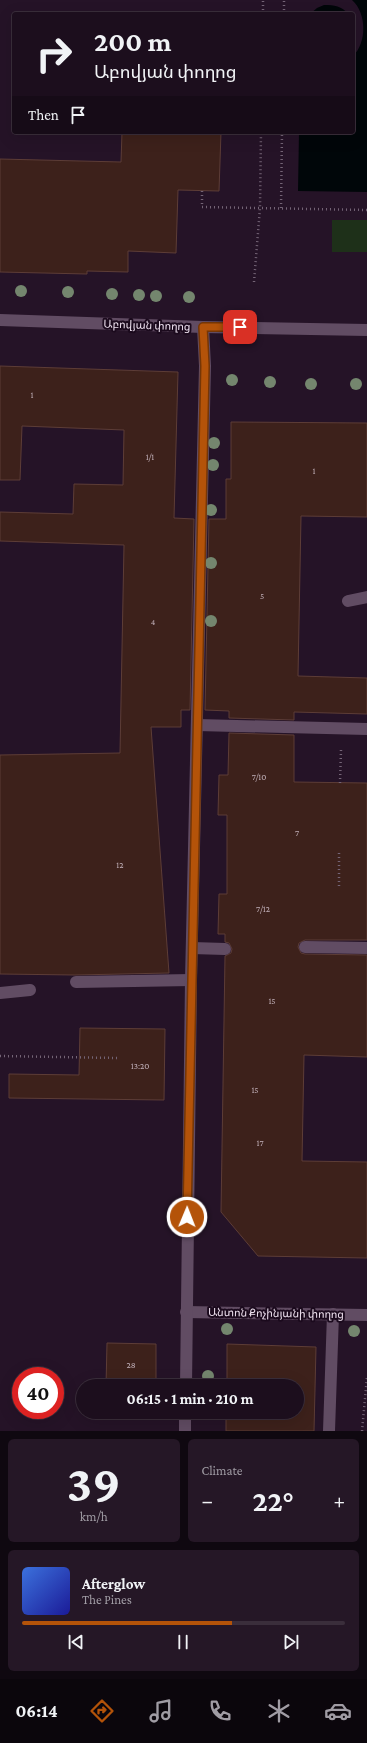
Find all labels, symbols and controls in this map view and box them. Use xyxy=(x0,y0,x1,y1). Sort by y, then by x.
text: 200 m xyxy=(94,26,171,57)
icon: right xyxy=(28,28,80,80)
text: Աբովյան փողոց xyxy=(94,62,237,82)
icon: arrive xyxy=(67,104,89,126)
text: Then xyxy=(28,107,59,123)
pin xyxy=(223,310,257,344)
icon: arrive xyxy=(229,316,251,338)
street label: Աբովյան փողոց xyxy=(103,317,191,334)
house number: 1 xyxy=(31,390,34,400)
house number: 1/1 xyxy=(146,452,154,462)
house number: 1 xyxy=(313,466,316,476)
house number: 5 xyxy=(260,591,264,601)
house number: 4 xyxy=(151,617,156,627)
house number: 7/10 xyxy=(252,772,266,782)
house number: 7 xyxy=(295,828,299,838)
house number: 12 xyxy=(116,860,124,870)
house number: 7/12 xyxy=(256,904,270,914)
house number: 15 xyxy=(268,996,276,1006)
house number: 13:20 xyxy=(131,1061,149,1071)
house number: 15 xyxy=(251,1085,259,1095)
house number: 17 xyxy=(256,1138,264,1148)
position arrow xyxy=(166,1196,208,1238)
street label: Անտոն Քոչինյանի փողոց xyxy=(208,1306,344,1321)
house number: 28 xyxy=(126,1360,136,1370)
speed limit sign: 40 xyxy=(12,1367,64,1419)
text: 06:15 · 1 min · 210 m xyxy=(127,1391,253,1407)
text: 39 xyxy=(67,1454,121,1512)
text: Climate xyxy=(202,1463,242,1478)
text: 22° xyxy=(253,1484,294,1517)
text: − xyxy=(202,1488,213,1513)
text: + xyxy=(333,1488,345,1513)
text: km/h xyxy=(80,1509,108,1524)
text: Afterglow xyxy=(82,1576,145,1592)
text: The Pines xyxy=(82,1592,132,1607)
icon: previous xyxy=(65,1631,87,1653)
icon: pause xyxy=(172,1631,194,1653)
icon: next xyxy=(280,1631,302,1653)
icon: directions xyxy=(88,1697,116,1725)
icon: music xyxy=(147,1697,175,1725)
icon: phone xyxy=(206,1697,234,1725)
icon: climate xyxy=(265,1697,293,1725)
icon: car xyxy=(324,1697,352,1725)
text: 06:14 xyxy=(15,1701,58,1721)

